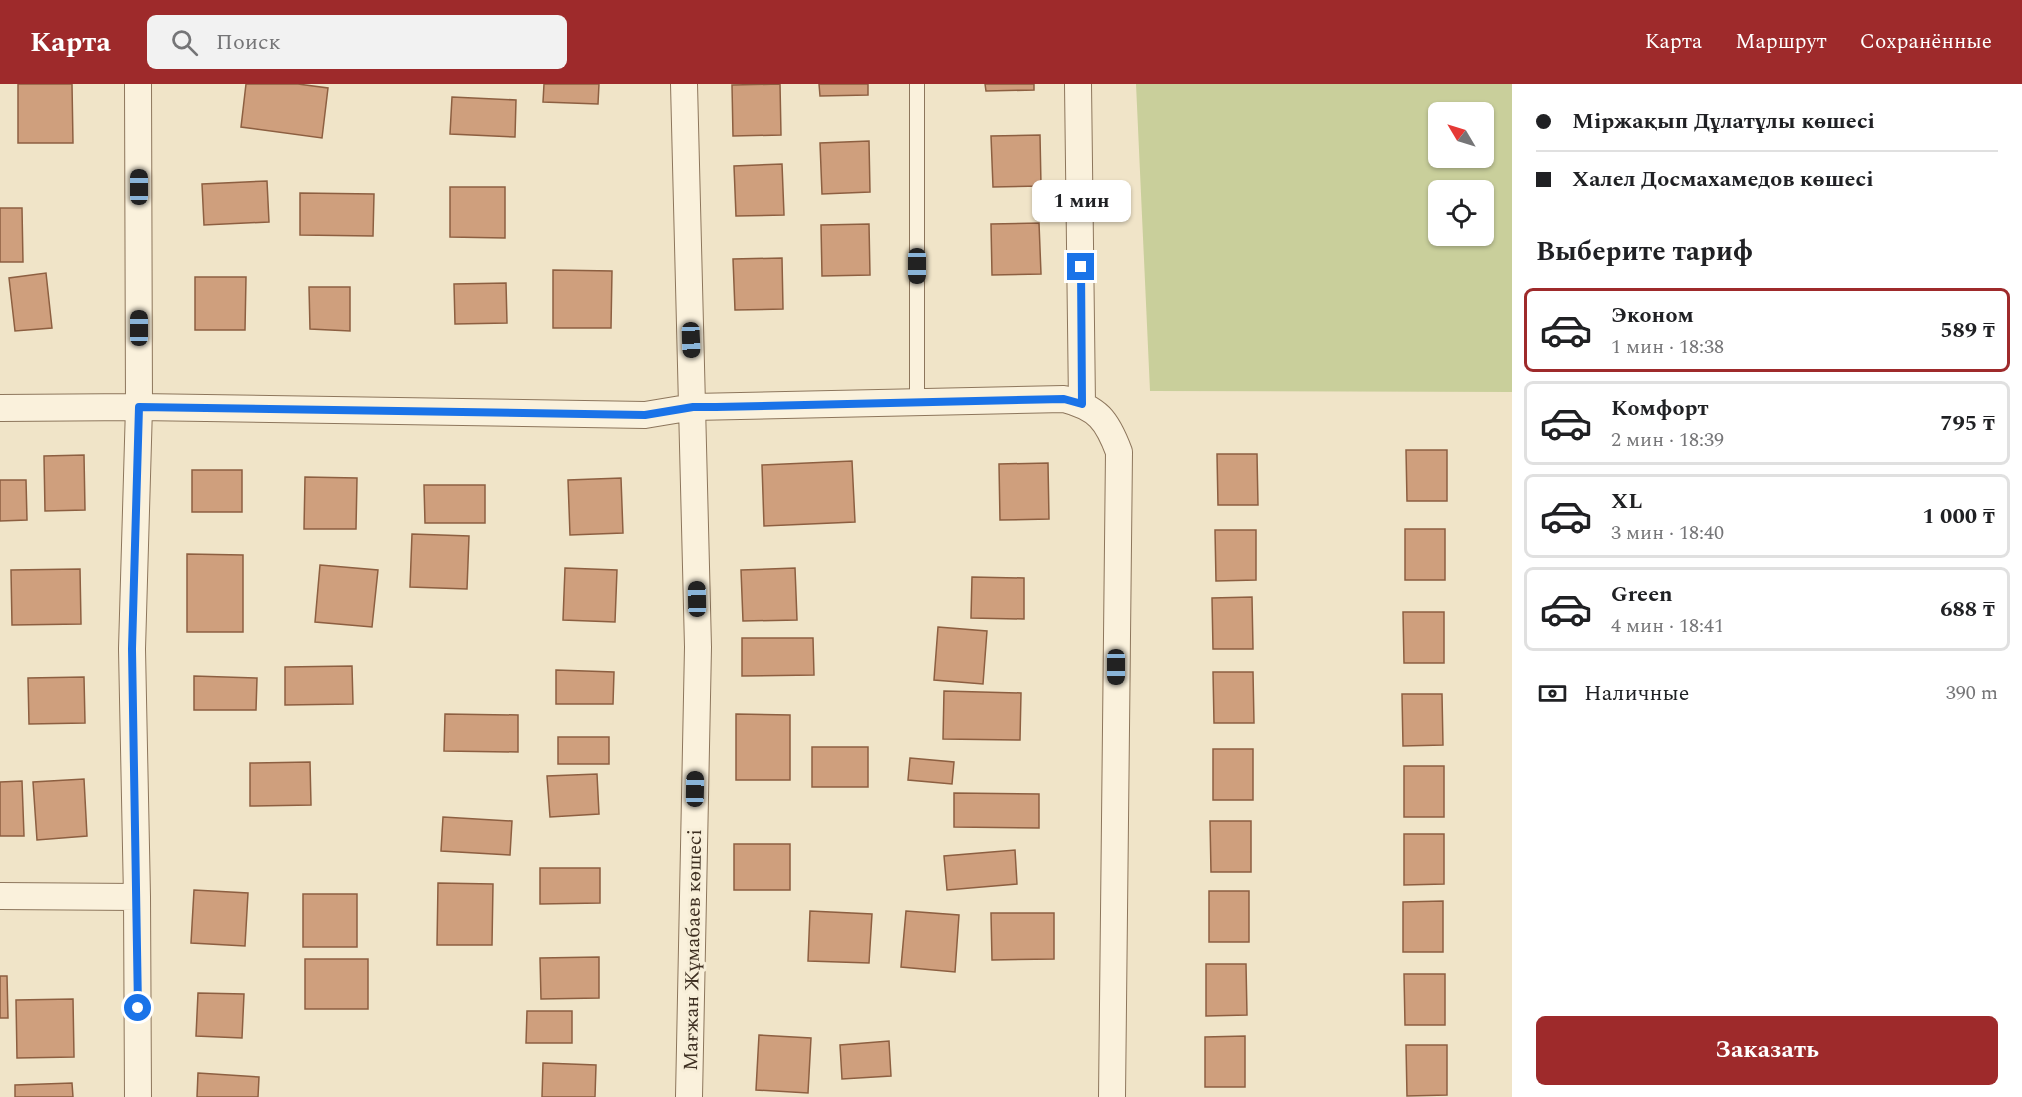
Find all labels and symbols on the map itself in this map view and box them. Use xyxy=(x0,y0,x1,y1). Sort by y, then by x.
north arrow xyxy=(1428,102,1494,168)
car xyxy=(130,169,148,205)
callout: 1 мин xyxy=(1032,180,1130,222)
car xyxy=(908,248,926,284)
route end xyxy=(1067,253,1094,280)
car xyxy=(130,310,148,346)
car xyxy=(681,322,701,358)
car xyxy=(688,581,706,617)
car xyxy=(1107,649,1125,685)
car xyxy=(686,771,704,807)
street label: Мағжан Жұмабаев көшесі xyxy=(676,829,710,1071)
route start xyxy=(124,994,151,1021)

